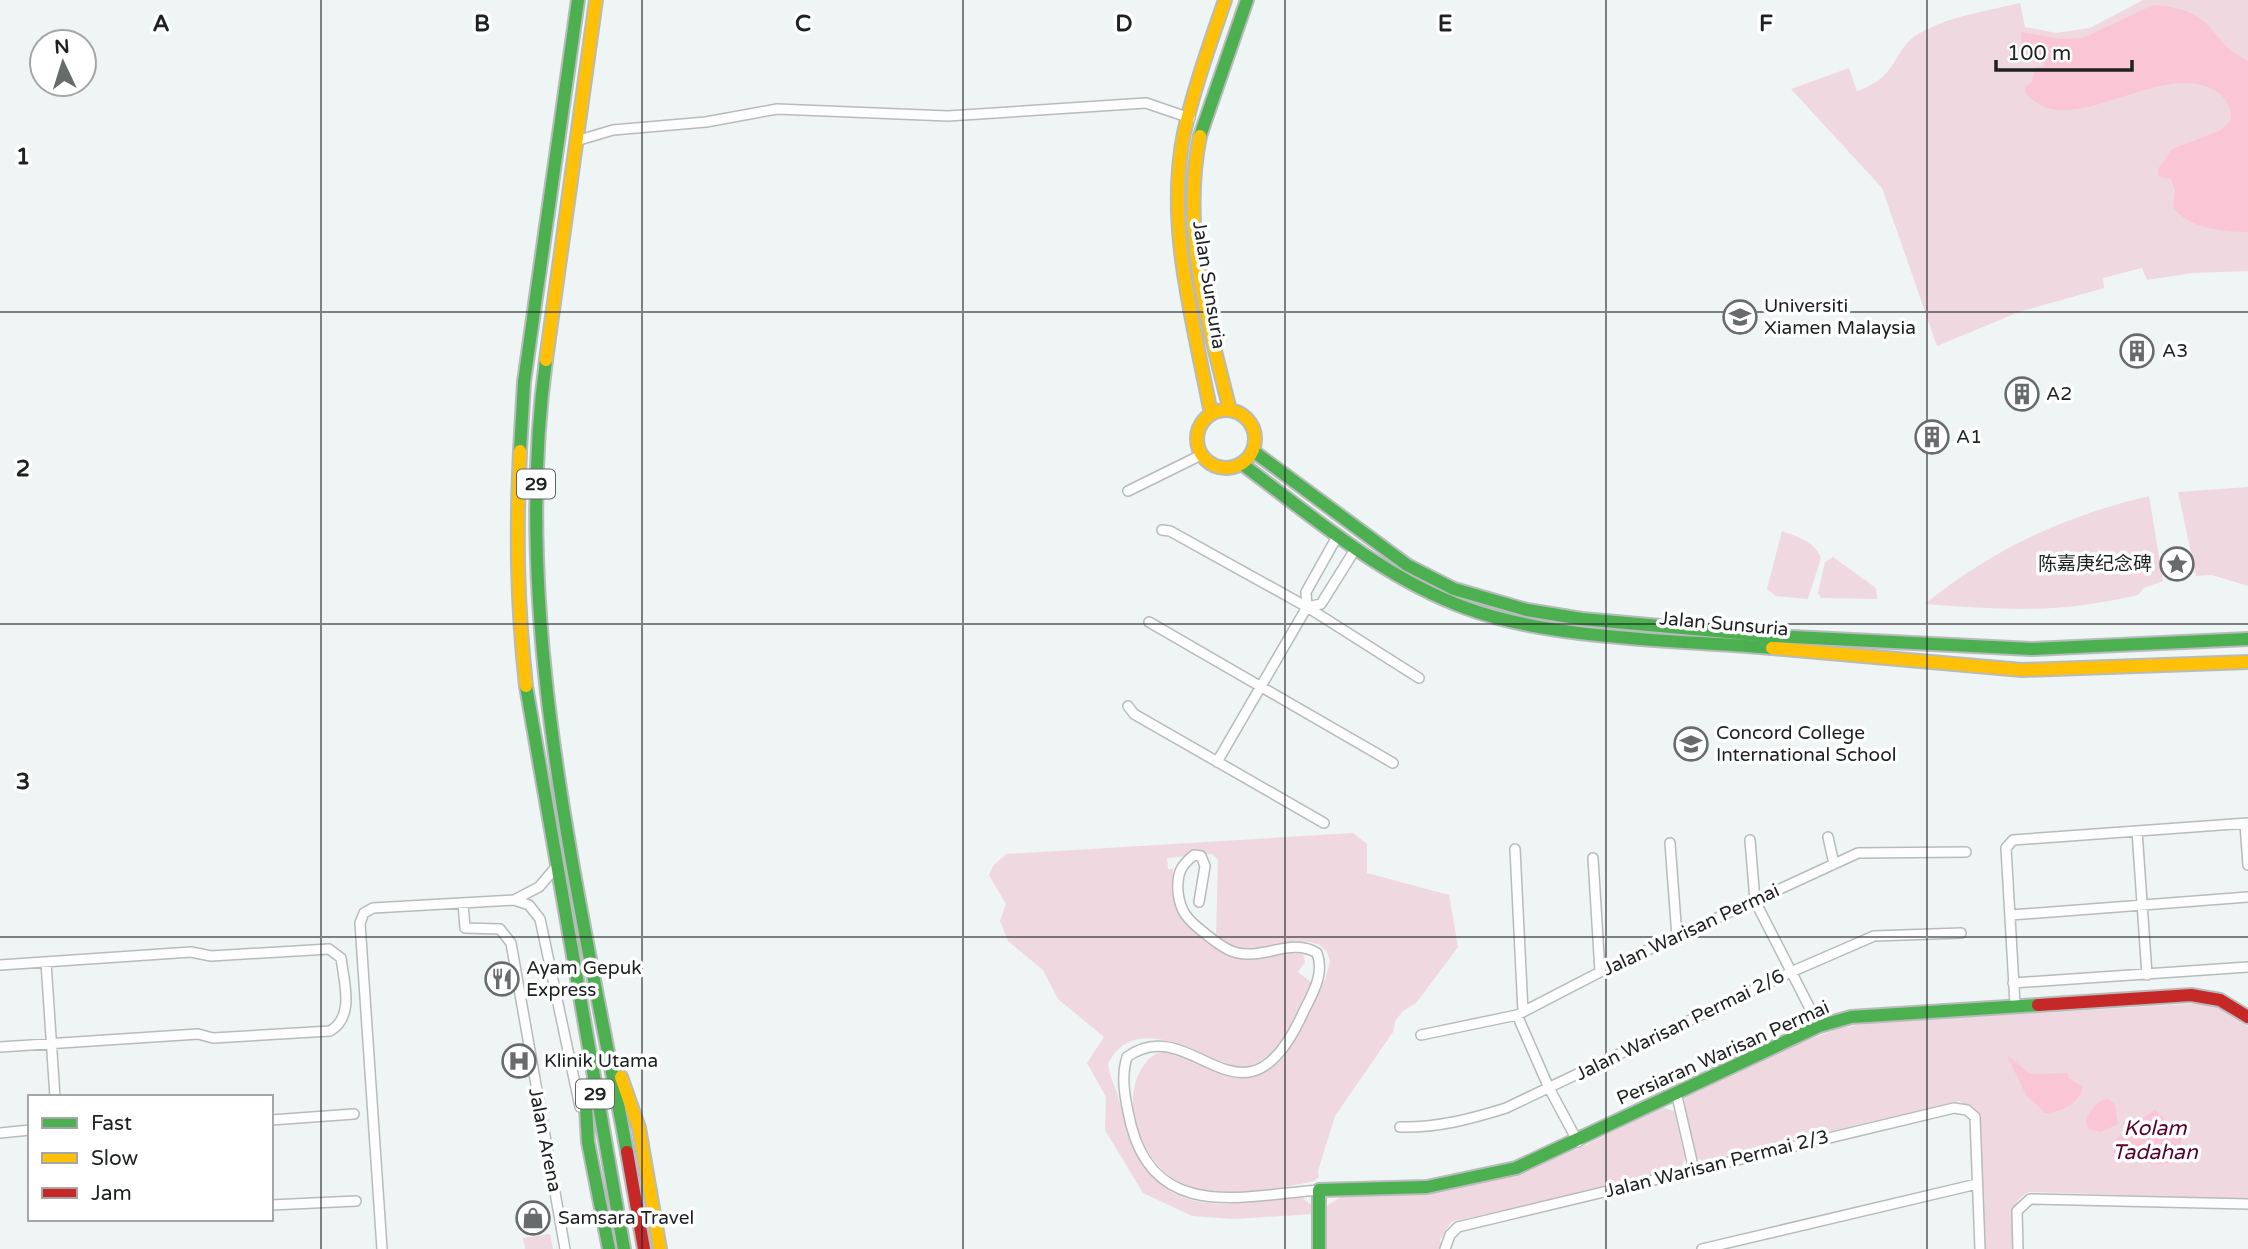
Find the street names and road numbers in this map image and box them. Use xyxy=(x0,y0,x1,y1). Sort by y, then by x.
street label: Jalan Sunsuria xyxy=(1188,219,1230,351)
road number: 29 xyxy=(517,470,555,498)
street label: Jalan Sunsuria xyxy=(1659,607,1789,641)
street label: Jalan Warisan Permai xyxy=(1599,879,1783,981)
street label: Jalan Warisan Permai 2/6 xyxy=(1572,965,1788,1085)
street label: Persiaran Warisan Permai xyxy=(1613,996,1833,1110)
road number: 29 xyxy=(576,1079,614,1108)
street label: Jalan Arena xyxy=(524,1086,566,1194)
street label: Jalan Warisan Permai 2/3 xyxy=(1603,1126,1831,1202)

